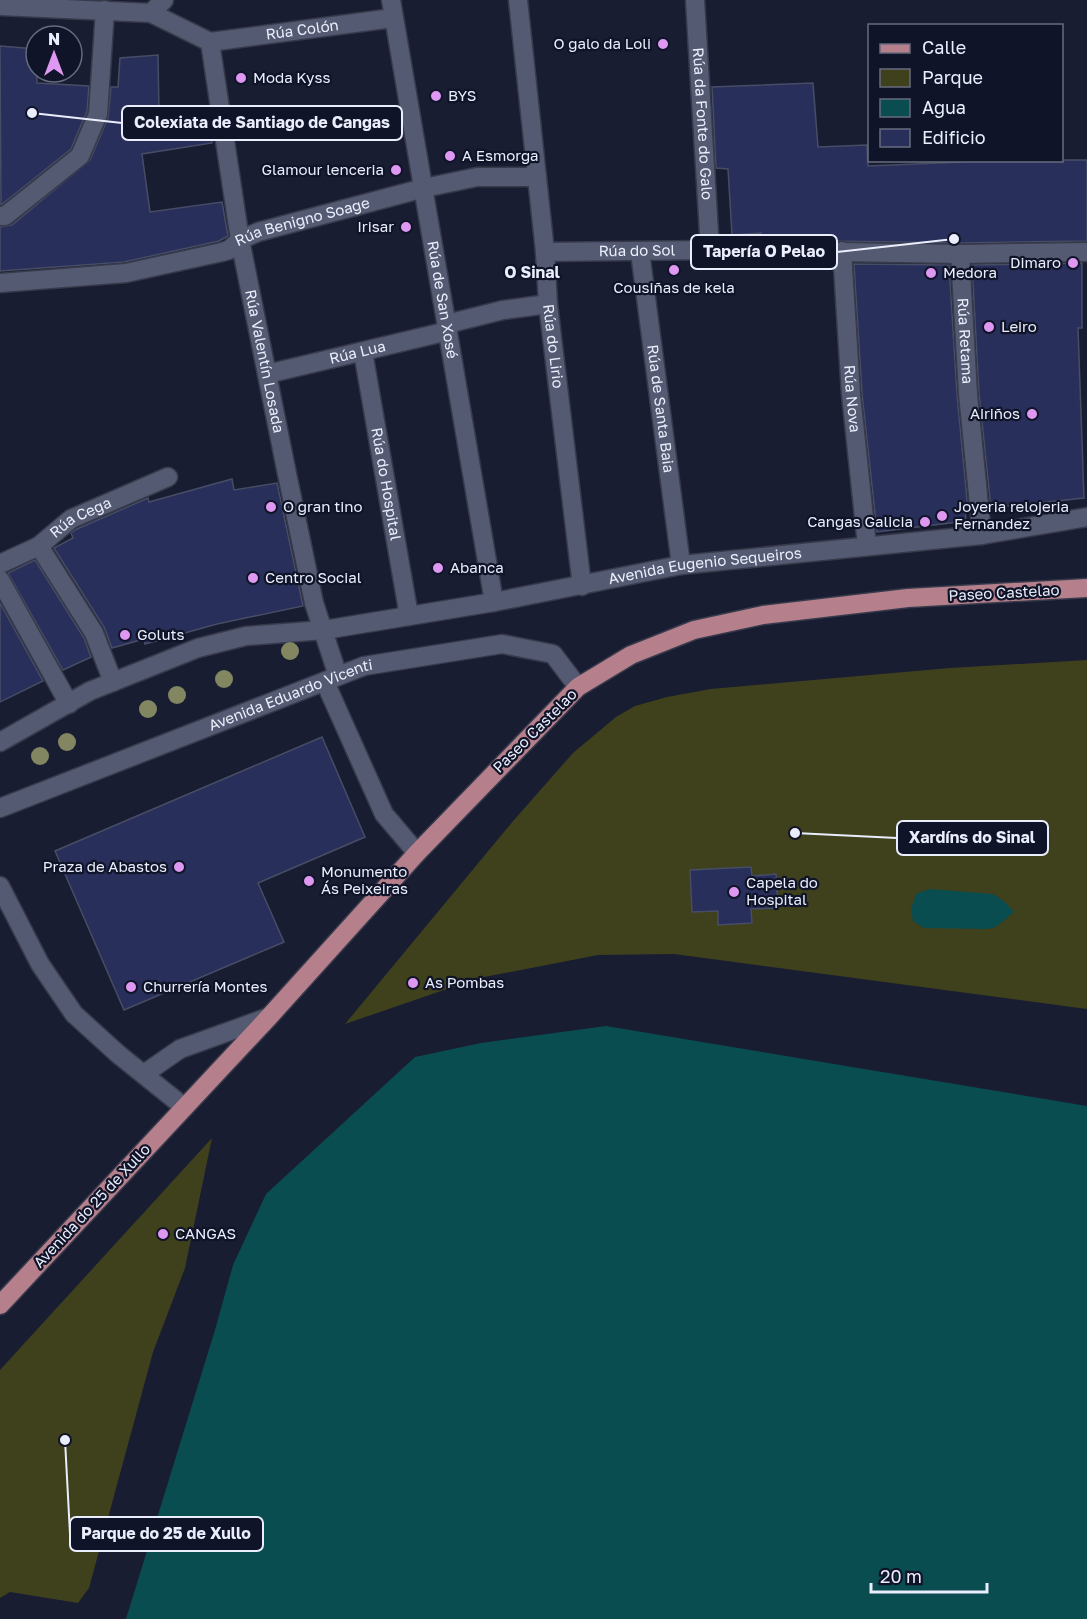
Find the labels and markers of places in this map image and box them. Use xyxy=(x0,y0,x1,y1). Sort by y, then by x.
place label: O galo da Loli xyxy=(553,34,651,52)
marker: O galo da Loli xyxy=(656,37,670,51)
place label: Moda Kyss xyxy=(253,68,330,86)
marker: Moda Kyss xyxy=(234,71,248,85)
place label: BYS xyxy=(448,86,476,104)
marker: BYS xyxy=(429,89,443,103)
callout: Colexiata de Santiago de Cangas xyxy=(122,106,402,140)
place label: A Esmorga xyxy=(462,146,539,164)
marker: A Esmorga xyxy=(443,149,457,163)
place label: Glamour lenceria xyxy=(261,160,384,178)
marker: Glamour lenceria xyxy=(389,163,403,177)
place label: Irisar xyxy=(357,217,394,235)
marker: Irisar xyxy=(399,220,413,234)
callout: Tapería O Pelao xyxy=(691,235,837,269)
place label: Dimaro xyxy=(1010,253,1061,271)
marker: Dimaro xyxy=(1066,256,1080,270)
marker: Cousiñas de kela xyxy=(667,263,681,277)
place label: Medora xyxy=(943,263,997,281)
marker: Medora xyxy=(924,266,938,280)
place label: Cousiñas de kela xyxy=(613,278,735,296)
place label: Leiro xyxy=(1001,317,1037,335)
marker: Leiro xyxy=(982,320,996,334)
place label: Airiños xyxy=(970,404,1020,422)
marker: Airiños xyxy=(1025,407,1039,421)
place label: O gran tino xyxy=(283,497,362,515)
place label: Joyeria relojeria Fernandez xyxy=(954,497,1069,532)
marker: O gran tino xyxy=(264,500,278,514)
marker: Joyeria relojeria Fernandez xyxy=(935,509,949,523)
place label: Cangas Galicia xyxy=(807,512,913,530)
marker: Cangas Galicia xyxy=(918,515,932,529)
place label: Abanca xyxy=(450,558,504,576)
marker: Abanca xyxy=(431,561,445,575)
place label: Centro Social xyxy=(265,568,362,586)
marker: Centro Social xyxy=(246,571,260,585)
place label: Goluts xyxy=(137,625,184,643)
marker: Goluts xyxy=(118,628,132,642)
callout: Xardíns do Sinal xyxy=(897,821,1048,855)
place label: Praza de Abastos xyxy=(43,857,167,875)
marker: Praza de Abastos xyxy=(172,860,186,874)
place label: Monumento Ás Peixeiras xyxy=(321,862,408,897)
place label: Capela do Hospital xyxy=(746,873,818,908)
marker: Monumento Ás Peixeiras xyxy=(302,874,316,888)
marker: Capela do Hospital xyxy=(727,885,741,899)
place label: As Pombas xyxy=(425,973,504,991)
marker: As Pombas xyxy=(406,976,420,990)
place label: Churrería Montes xyxy=(143,977,268,995)
marker: Churrería Montes xyxy=(124,980,138,994)
place label: CANGAS xyxy=(175,1224,236,1242)
marker: CANGAS xyxy=(156,1227,170,1241)
callout: Parque do 25 de Xullo xyxy=(70,1517,263,1551)

